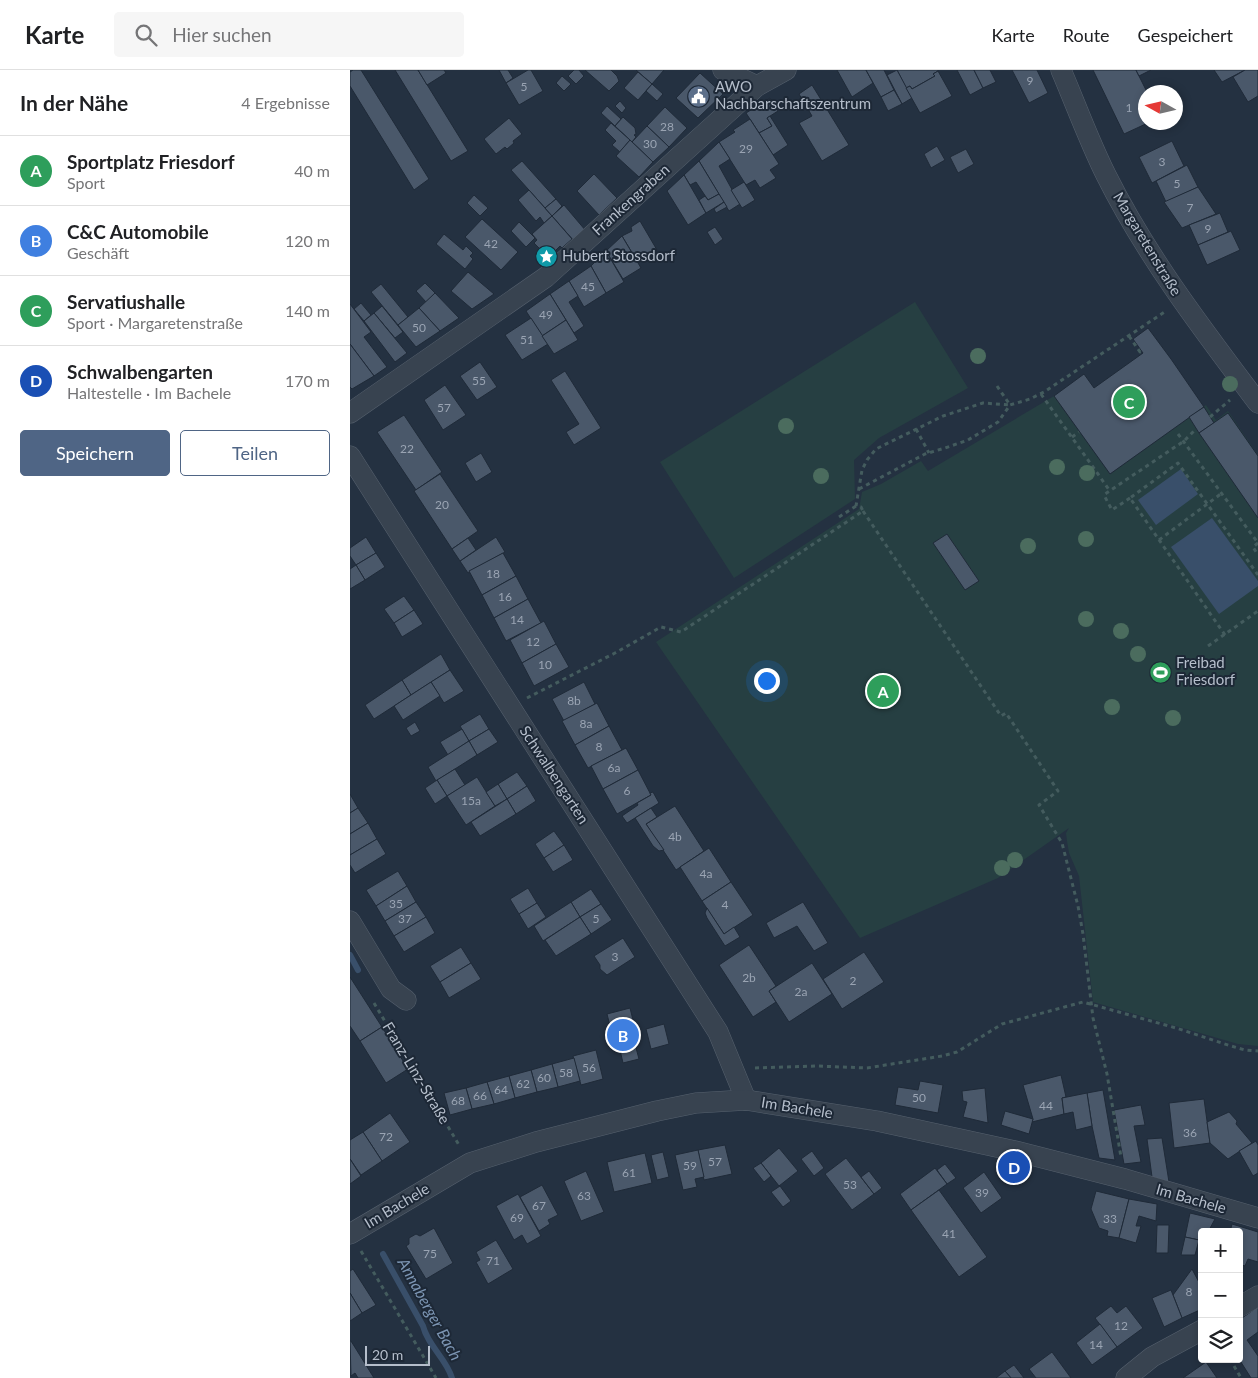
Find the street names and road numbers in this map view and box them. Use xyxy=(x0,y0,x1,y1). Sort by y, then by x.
street label: Frankengraben xyxy=(588,160,673,239)
street label: Margaretenstraße xyxy=(1110,188,1186,299)
street label: Schwalbengarten xyxy=(516,722,593,827)
street label: Franz-Linz-Straße xyxy=(379,1018,454,1127)
street label: Im Bachele xyxy=(760,1092,834,1122)
street label: Im Bachele xyxy=(361,1179,432,1231)
street label: Im Bachele xyxy=(1154,1179,1229,1217)

